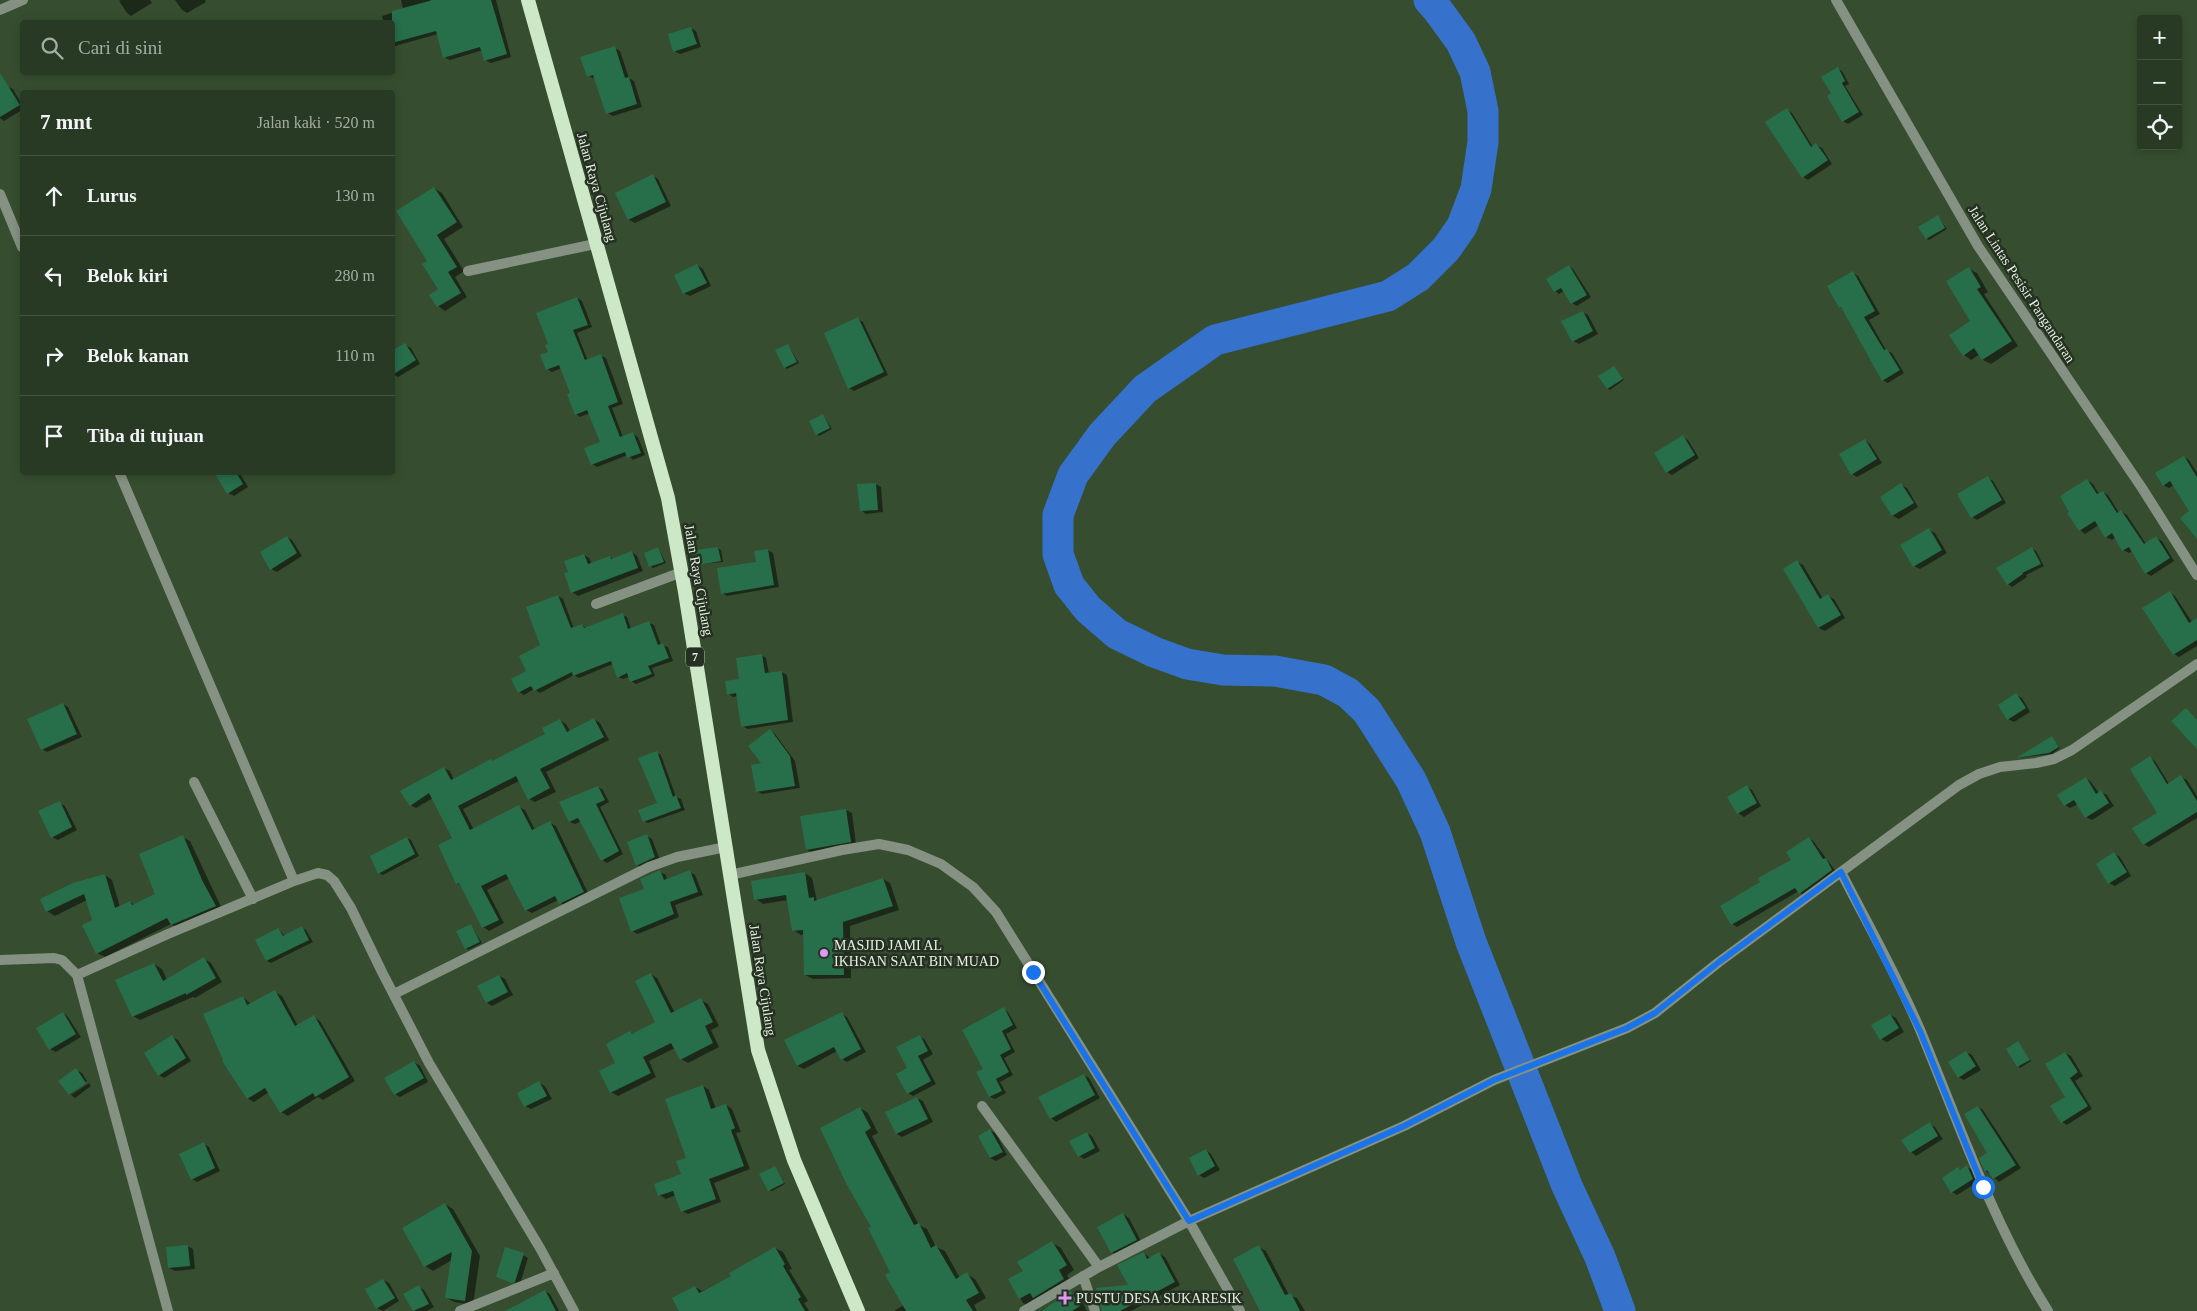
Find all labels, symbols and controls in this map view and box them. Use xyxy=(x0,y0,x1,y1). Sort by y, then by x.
map controls xyxy=(2137,15,2182,150)
button: + xyxy=(2137,15,2182,60)
search box xyxy=(20,20,395,75)
icon: search xyxy=(38,34,66,62)
text: Cari di sini xyxy=(78,37,162,58)
button: − xyxy=(2137,60,2182,105)
button: locate xyxy=(2137,105,2182,150)
text: 7 mnt xyxy=(40,110,92,134)
text: Jalan kaki · 520 m xyxy=(257,114,375,131)
street label: Jalan Raya Cijulang xyxy=(574,131,619,243)
icon: ahead xyxy=(40,182,68,210)
text: Lurus xyxy=(87,185,137,206)
text: 130 m xyxy=(335,187,375,204)
street label: Jalan Lintas Pesisir Pangandaran xyxy=(1965,203,2078,365)
icon: left xyxy=(40,262,68,290)
text: Belok kiri xyxy=(87,265,168,286)
text: 280 m xyxy=(335,267,375,284)
icon: right xyxy=(40,342,68,370)
text: Belok kanan xyxy=(87,345,189,366)
text: 110 m xyxy=(335,347,375,364)
icon: arrive xyxy=(40,422,68,450)
text: Tiba di tujuan xyxy=(87,425,204,446)
street label: Jalan Raya Cijulang xyxy=(681,523,716,637)
road number: 7 xyxy=(686,648,704,666)
street label: Jalan Raya Cijulang xyxy=(746,923,779,1037)
place label: MASJID JAMI AL IKHSAN SAAT BIN MUAD xyxy=(834,938,999,969)
marker: MASJID JAMI AL IKHSAN SAAT BIN MUAD xyxy=(818,947,830,959)
route end xyxy=(1022,961,1045,984)
route start xyxy=(1972,1176,1995,1199)
marker: PUSTU DESA SUKARESIK xyxy=(1058,1291,1072,1305)
place label: PUSTU DESA SUKARESIK xyxy=(1076,1291,1242,1306)

